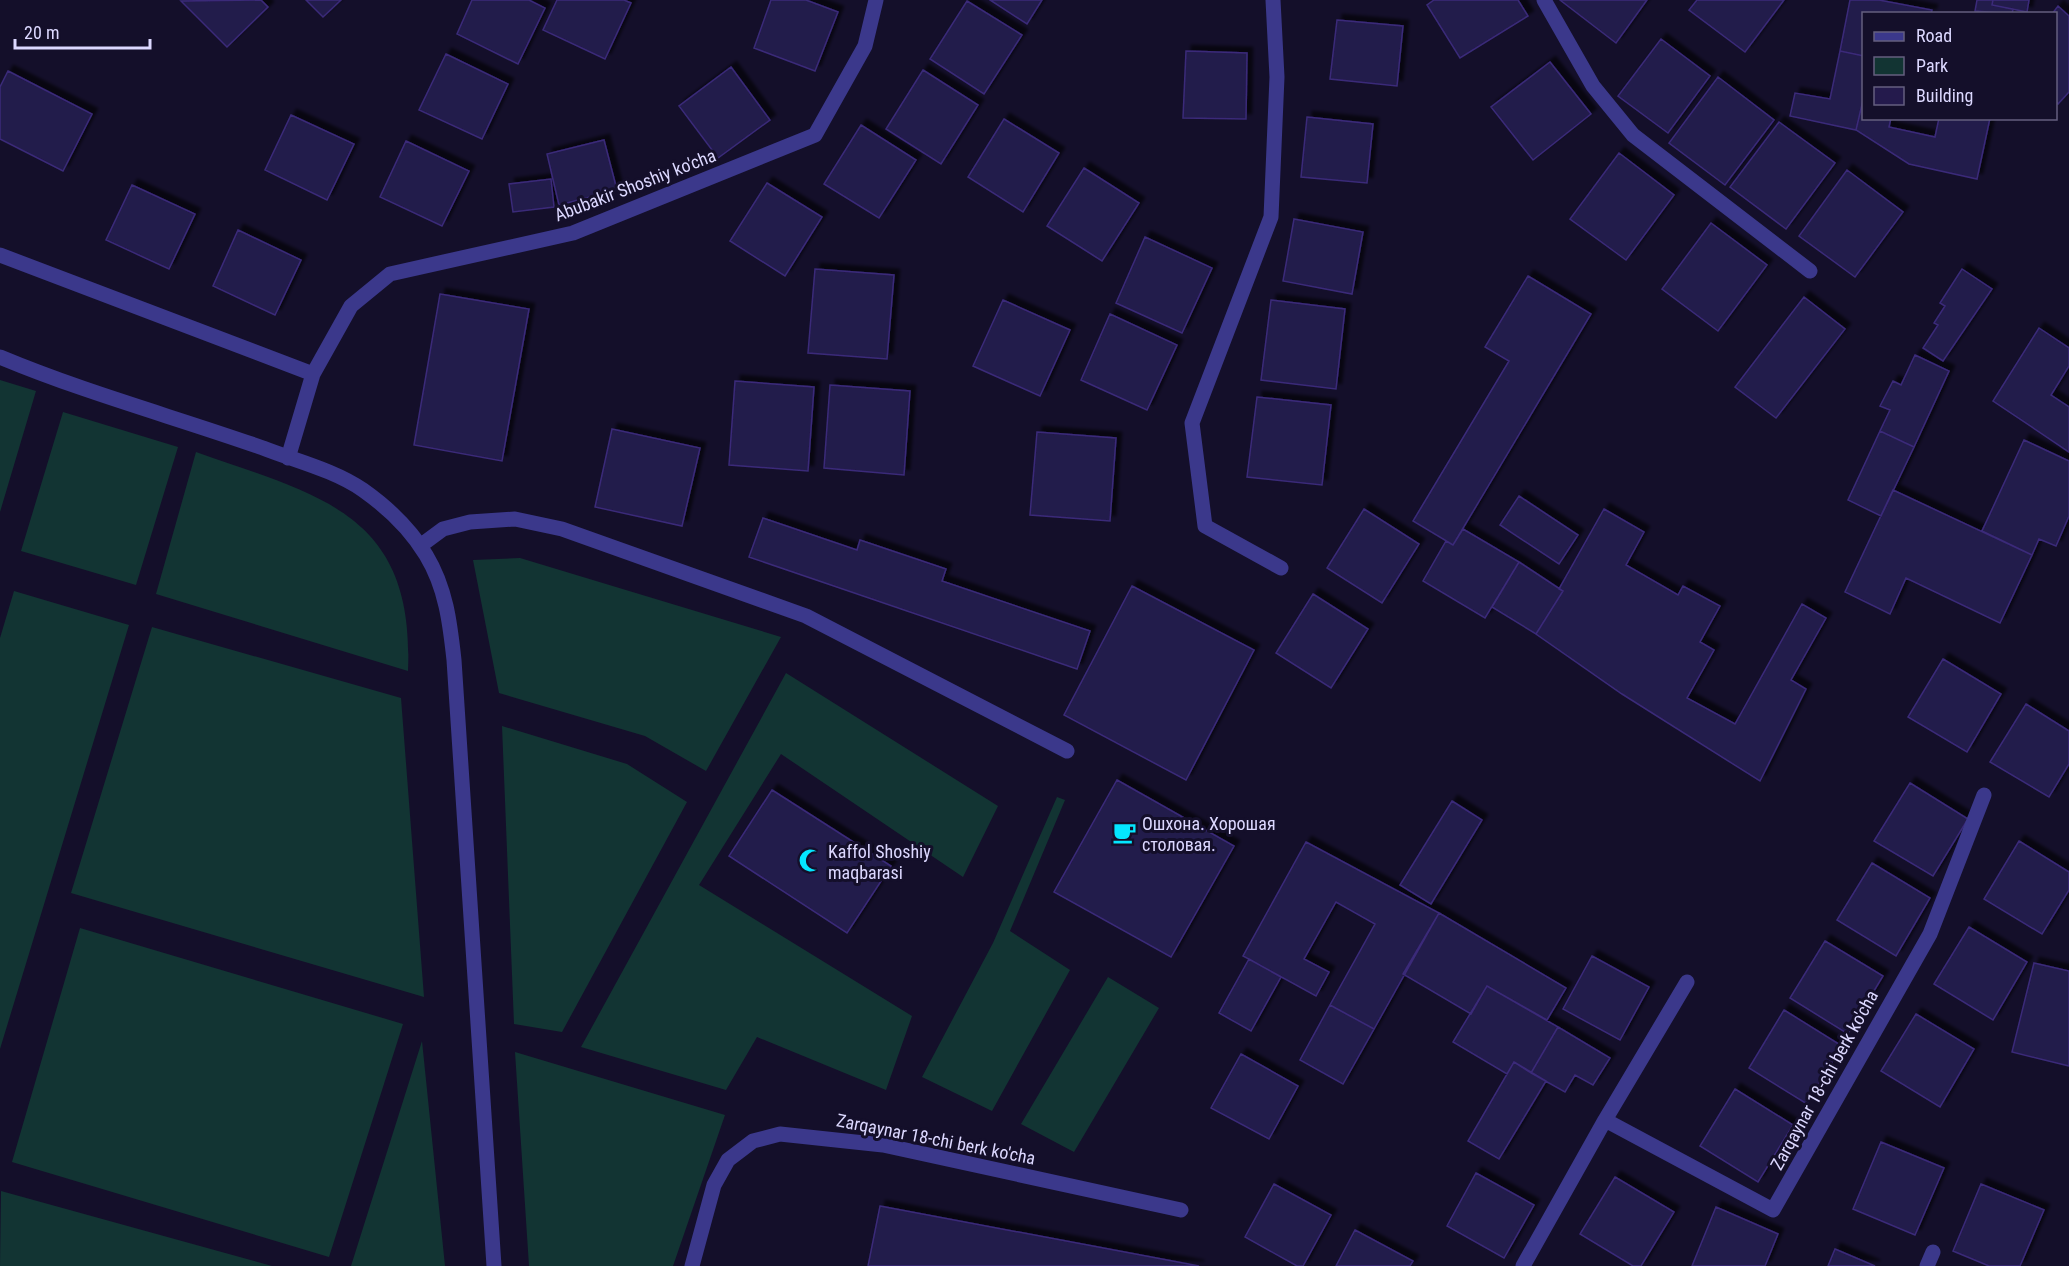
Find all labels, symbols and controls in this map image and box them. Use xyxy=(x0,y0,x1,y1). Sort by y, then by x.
scale bar xyxy=(15,12,150,50)
legend xyxy=(1862,12,2057,120)
text: 20 m xyxy=(24,22,59,43)
text: Road xyxy=(1916,25,1952,46)
text: Park xyxy=(1916,55,1948,76)
text: Building xyxy=(1916,85,1973,106)
street label: Abubakir Shoshiy ko'cha xyxy=(551,145,719,225)
place label: Ошхона. Хорошая столовая. xyxy=(1142,813,1276,855)
cafe icon: Ошхона. Хорошая столовая. xyxy=(1111,820,1137,846)
place label: Kaffol Shoshiy maqbarasi xyxy=(828,841,931,883)
mosque icon: Kaffol Shoshiy maqbarasi xyxy=(797,848,823,874)
street label: Zarqaynar 18-chi berk ko'cha xyxy=(1766,987,1882,1173)
street label: Zarqaynar 18-chi berk ko'cha xyxy=(835,1109,1037,1169)

